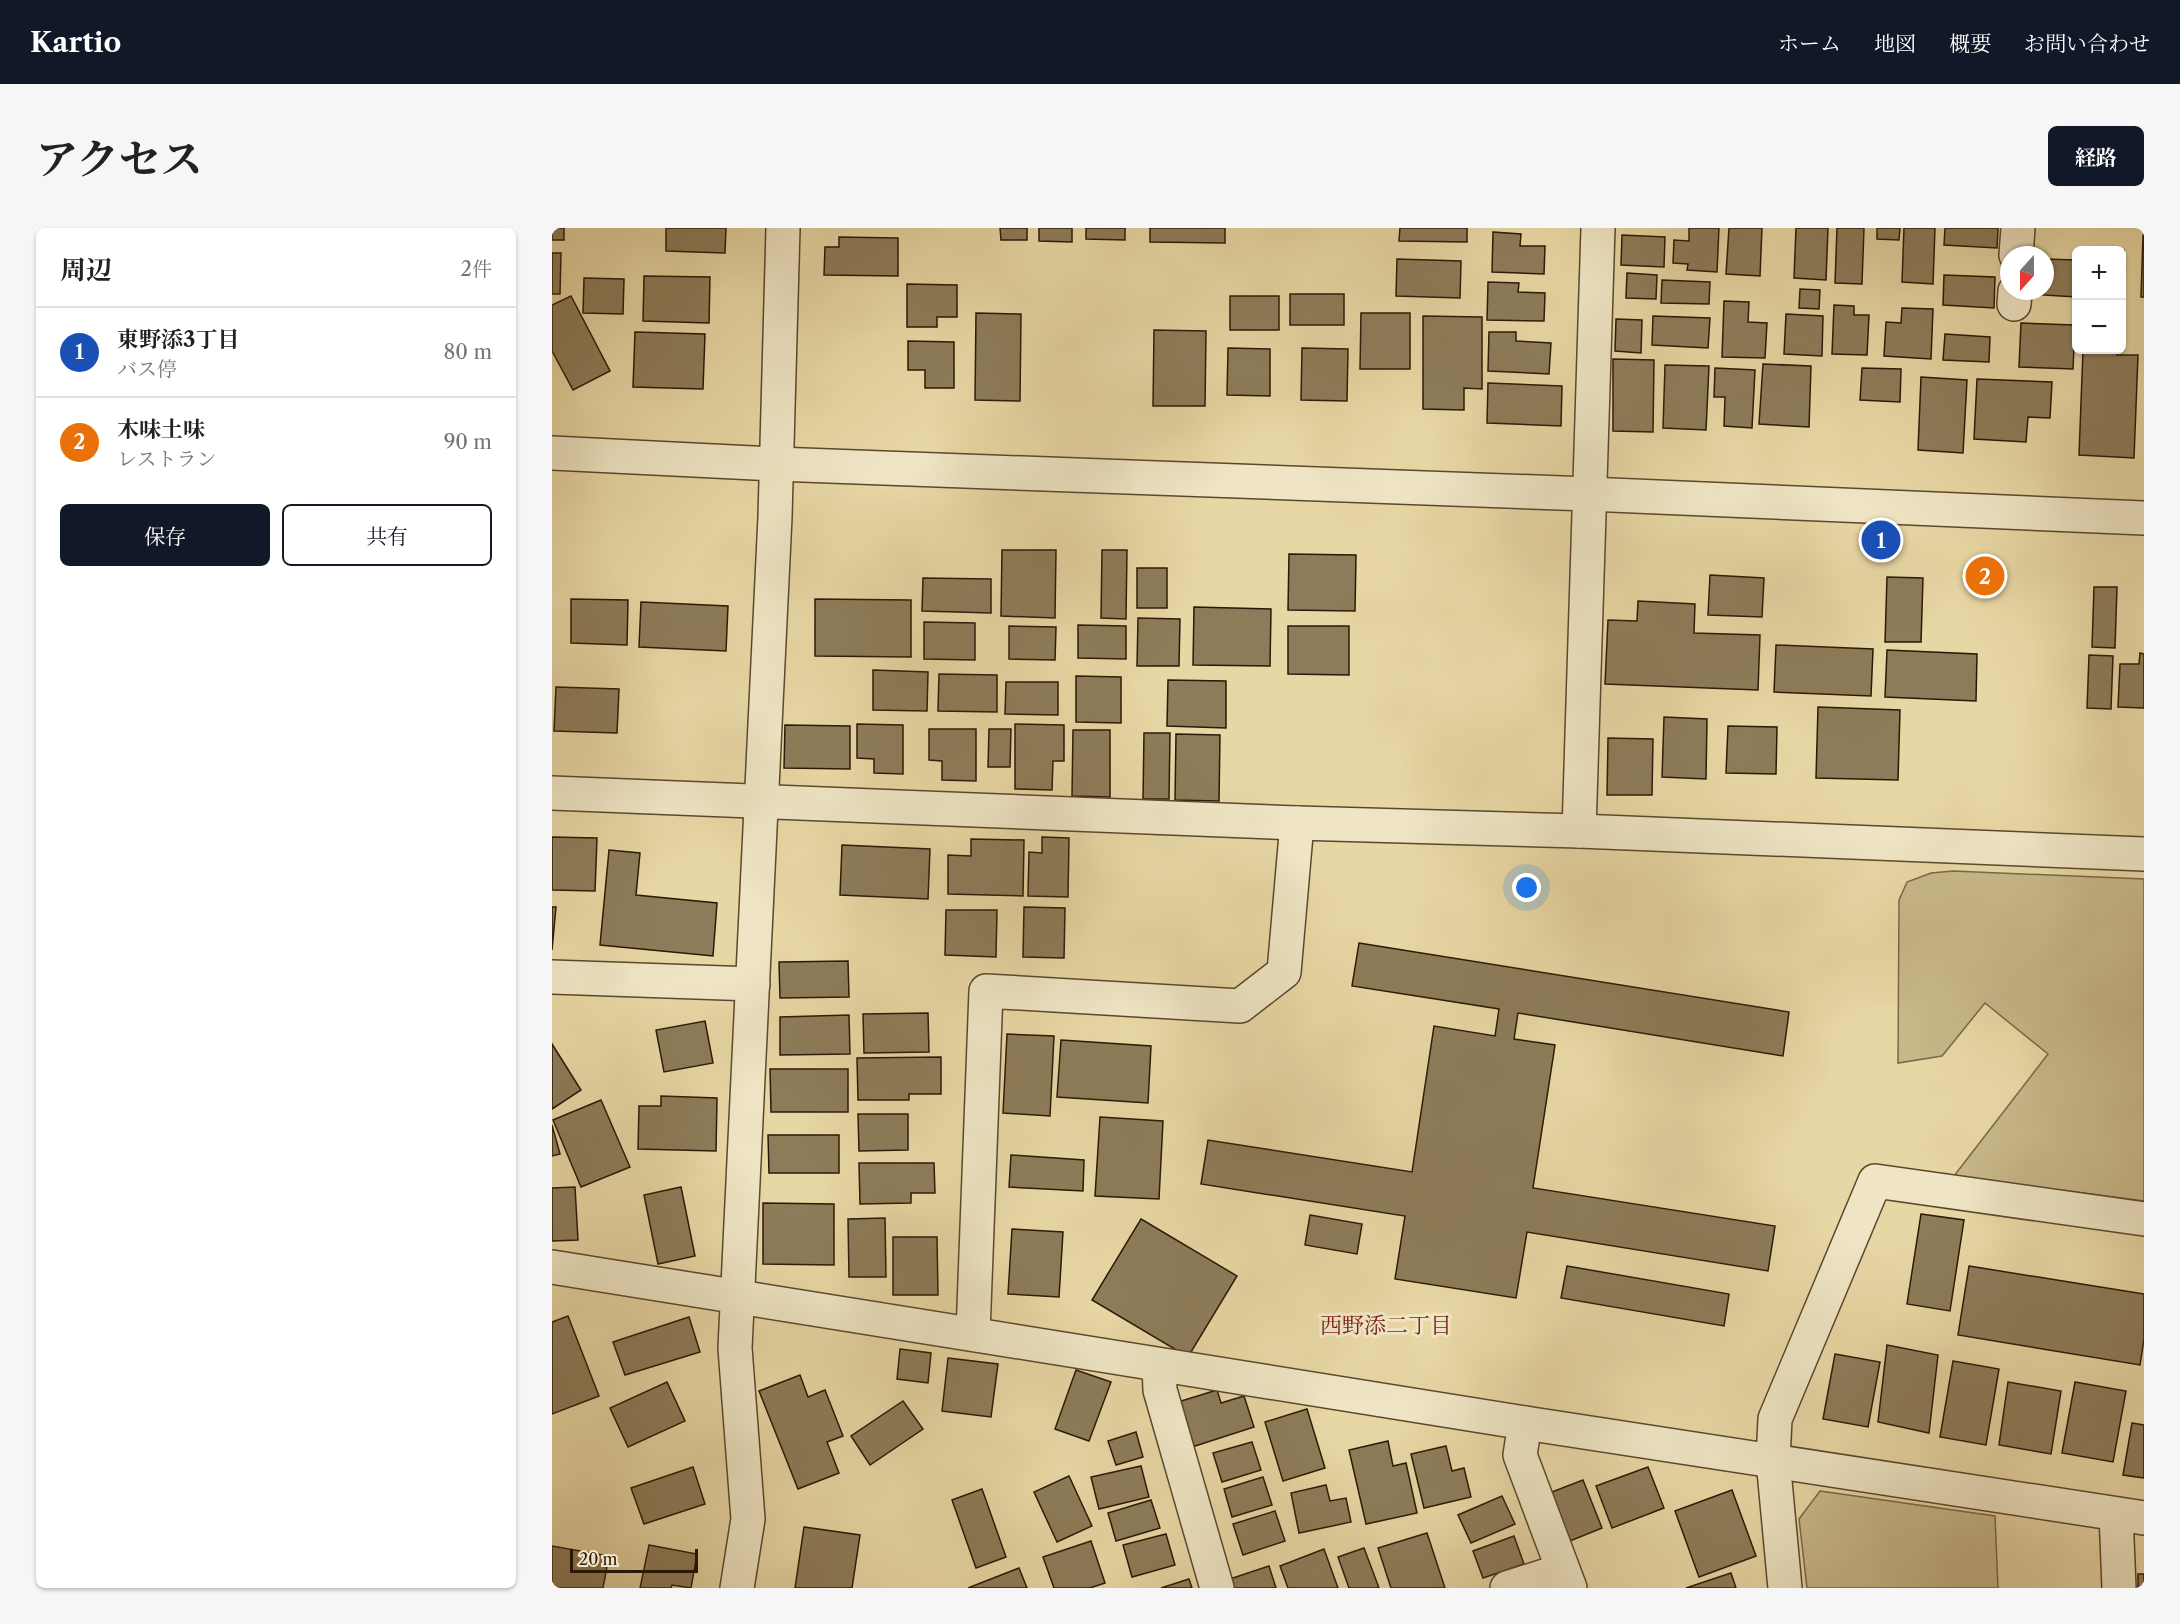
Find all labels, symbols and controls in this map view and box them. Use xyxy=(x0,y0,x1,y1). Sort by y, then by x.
text: Kartio xyxy=(30,25,121,59)
text: ホーム xyxy=(1778,31,1841,56)
text: 地図 xyxy=(1874,31,1916,56)
text: 概要 xyxy=(1949,31,1991,56)
text: お問い合わせ xyxy=(2024,31,2150,56)
button: 経路 xyxy=(2048,126,2144,186)
text: アクセス xyxy=(36,133,203,185)
north arrow xyxy=(2000,246,2054,300)
map controls xyxy=(2072,246,2126,354)
button: + xyxy=(2072,246,2126,300)
text: 周辺 xyxy=(60,254,112,286)
text: 2件 xyxy=(461,257,492,281)
button: − xyxy=(2072,300,2126,354)
text: 東野添3丁目 xyxy=(117,326,239,353)
text: 1 xyxy=(75,340,84,364)
text: 80 m xyxy=(444,340,492,364)
text: バス停 xyxy=(117,357,177,381)
text: 木味土味 xyxy=(117,416,205,443)
text: 2 xyxy=(74,430,85,454)
text: 90 m xyxy=(444,430,492,454)
text: レストラン xyxy=(117,447,216,471)
button: 保存 xyxy=(60,504,270,566)
button: 共有 xyxy=(282,504,492,566)
pin: 1 xyxy=(1862,518,1900,562)
pin: 2 xyxy=(1966,554,2004,598)
your location xyxy=(1512,873,1541,902)
district label: 西野添二丁目 xyxy=(1320,1312,1452,1339)
scale bar xyxy=(570,1546,698,1574)
text: 20 m xyxy=(579,1549,618,1569)

